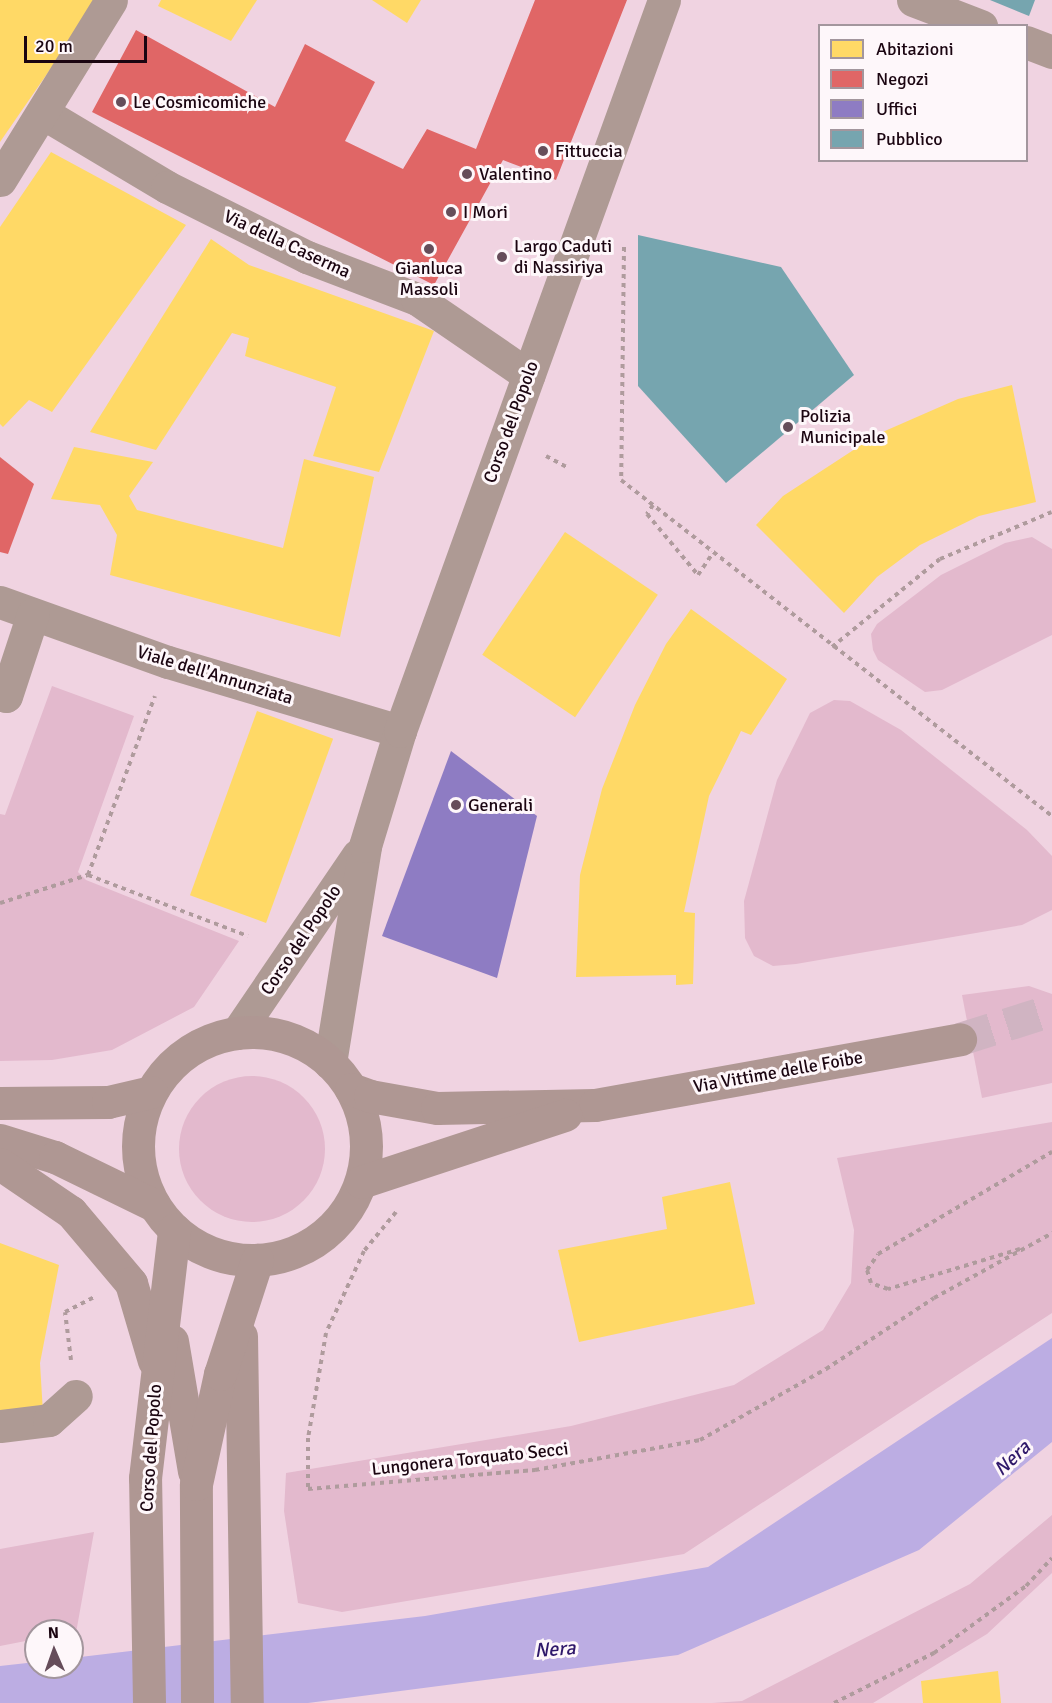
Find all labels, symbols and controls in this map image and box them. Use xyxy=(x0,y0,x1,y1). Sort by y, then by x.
scale bar xyxy=(27,24,150,62)
legend xyxy=(818,24,1028,162)
text: 20 m xyxy=(35,35,73,57)
text: Abitazioni xyxy=(876,38,954,60)
text: Negozi xyxy=(876,68,929,90)
place label: Le Cosmicomiche xyxy=(133,91,266,113)
marker: Le Cosmicomiche xyxy=(114,95,128,109)
text: Uffici xyxy=(876,98,917,120)
text: Pubblico xyxy=(876,128,943,150)
place label: Fittuccia xyxy=(555,140,623,162)
marker: Fittuccia xyxy=(536,144,550,158)
place label: Valentino xyxy=(479,163,552,185)
marker: Valentino xyxy=(460,167,474,181)
place label: I Mori xyxy=(463,201,508,223)
street label: Via della Caserma xyxy=(220,205,354,283)
marker: I Mori xyxy=(444,205,458,219)
place label: Largo Caduti di Nassiriya xyxy=(514,236,612,278)
marker: Gianluca Massoli xyxy=(422,242,436,256)
marker: Largo Caduti di Nassiriya xyxy=(495,250,509,264)
place label: Gianluca Massoli xyxy=(395,258,463,300)
street label: Corso del Popolo xyxy=(479,358,543,486)
place label: Polizia Municipale xyxy=(800,406,885,448)
marker: Polizia Municipale xyxy=(781,420,795,434)
street label: Viale dell'Annunziata xyxy=(134,641,296,709)
place label: Generali xyxy=(468,794,533,816)
marker: Generali xyxy=(449,798,463,812)
street label: Corso del Popolo xyxy=(256,881,346,999)
street label: Via Vittime delle Foibe xyxy=(692,1046,864,1098)
street label: Corso del Popolo xyxy=(136,1383,166,1513)
water label: Nera xyxy=(989,1435,1035,1481)
street label: Lungonera Torquato Secci xyxy=(371,1438,569,1480)
north arrow xyxy=(24,1619,84,1679)
text: N xyxy=(48,1623,59,1643)
water label: Nera xyxy=(534,1636,576,1662)

